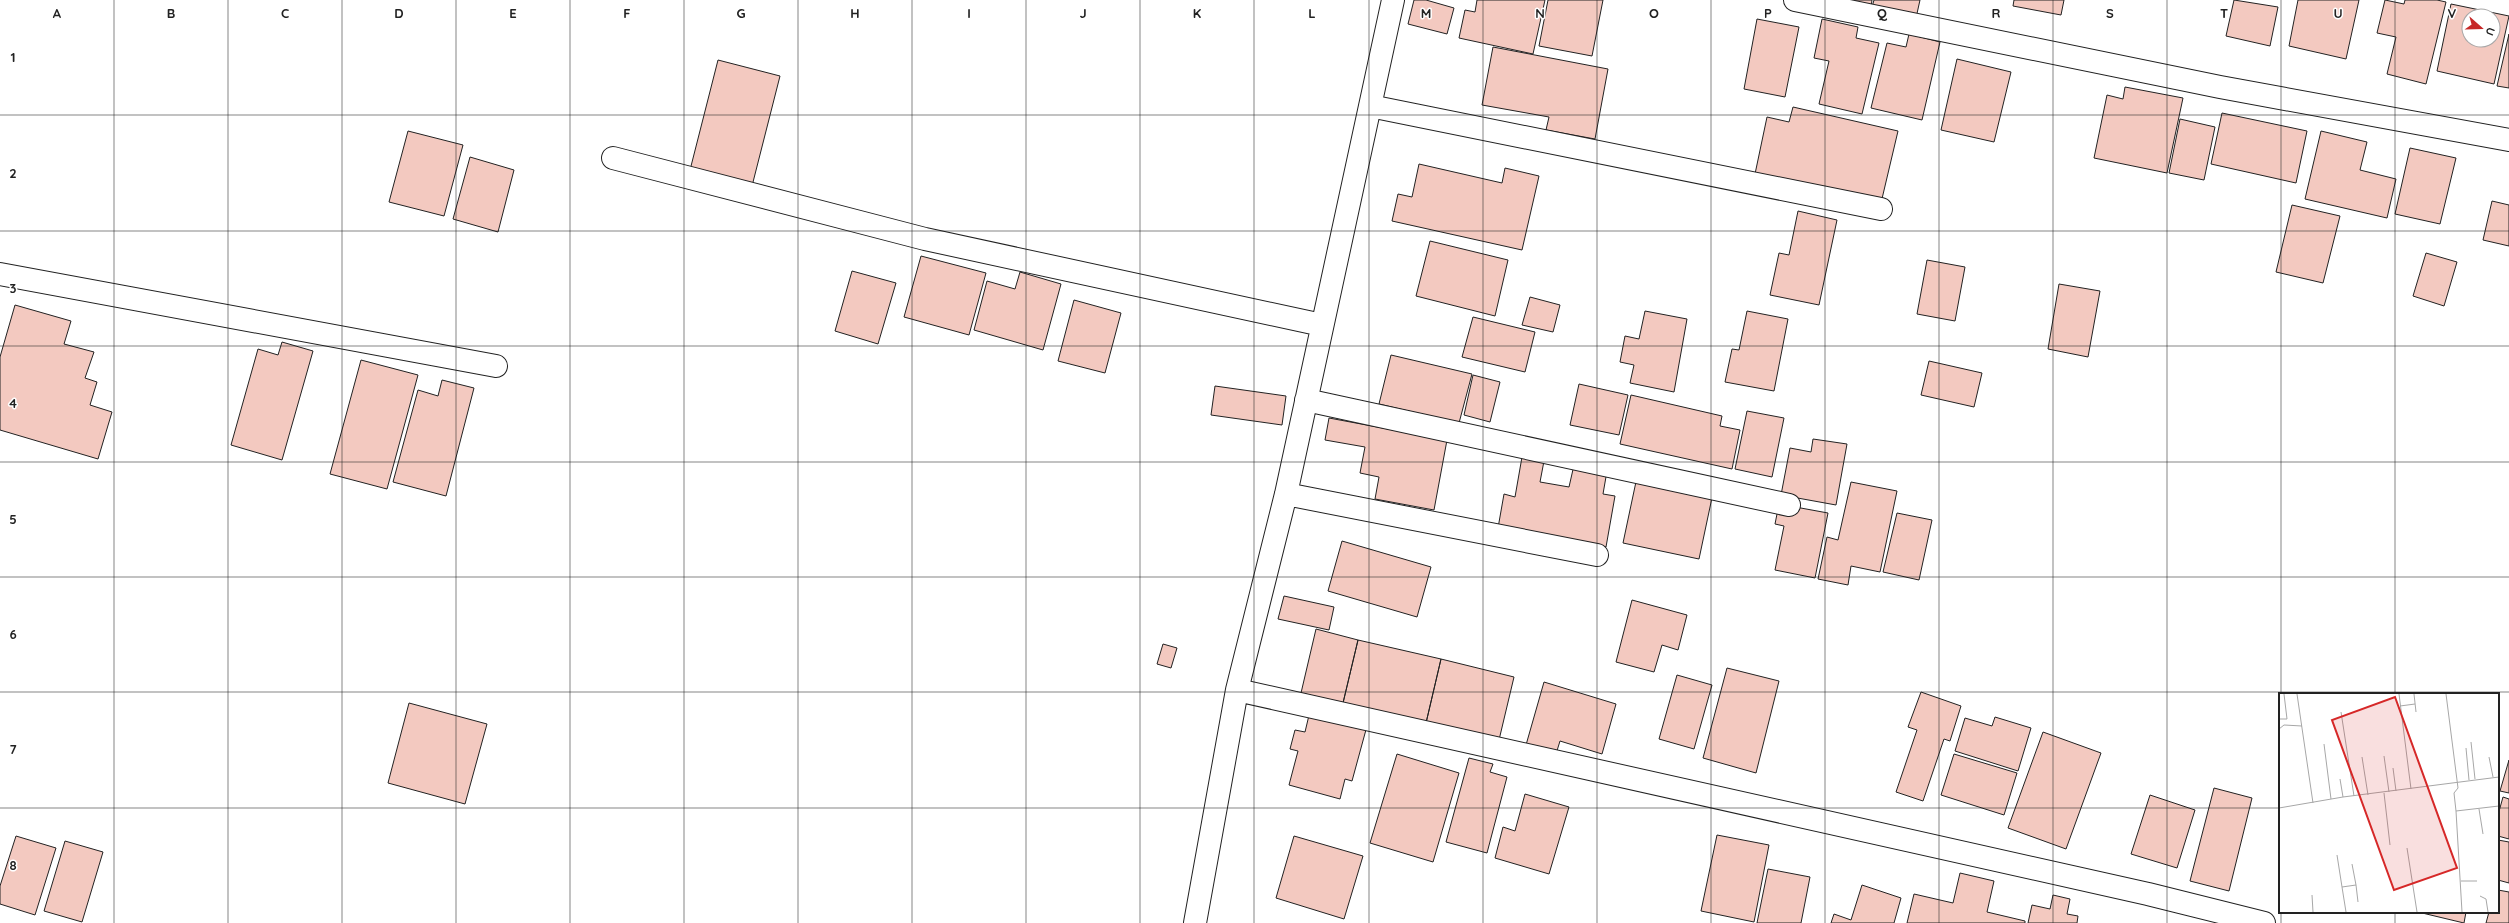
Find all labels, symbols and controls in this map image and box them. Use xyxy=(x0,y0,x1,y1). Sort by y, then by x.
text: A xyxy=(53,5,62,21)
text: B xyxy=(167,5,175,21)
text: C xyxy=(281,5,289,21)
text: D xyxy=(394,5,404,21)
text: E xyxy=(509,5,517,21)
text: F xyxy=(623,5,631,21)
text: G xyxy=(736,5,746,21)
text: H xyxy=(850,5,860,21)
text: I xyxy=(967,5,971,21)
text: J xyxy=(1079,5,1087,21)
text: K xyxy=(1193,5,1202,21)
text: L xyxy=(1308,5,1316,21)
text: M xyxy=(1421,5,1431,21)
text: N xyxy=(1535,5,1545,21)
text: O xyxy=(1649,5,1659,21)
text: P xyxy=(1764,5,1772,21)
text: Q xyxy=(1877,5,1888,21)
text: R xyxy=(1992,5,2001,21)
text: S xyxy=(2106,5,2114,21)
text: T xyxy=(2220,5,2228,21)
text: U xyxy=(2333,5,2343,21)
text: V xyxy=(2448,5,2457,21)
north arrow xyxy=(2461,8,2501,48)
text: U xyxy=(2482,25,2498,37)
text: 1 xyxy=(10,49,16,65)
text: 2 xyxy=(9,165,17,181)
text: 3 xyxy=(10,280,17,296)
text: 4 xyxy=(9,395,17,411)
text: 5 xyxy=(9,511,17,527)
text: 6 xyxy=(9,626,17,642)
inset map xyxy=(2279,693,2499,913)
text: 7 xyxy=(9,741,17,757)
text: 8 xyxy=(9,857,17,873)

